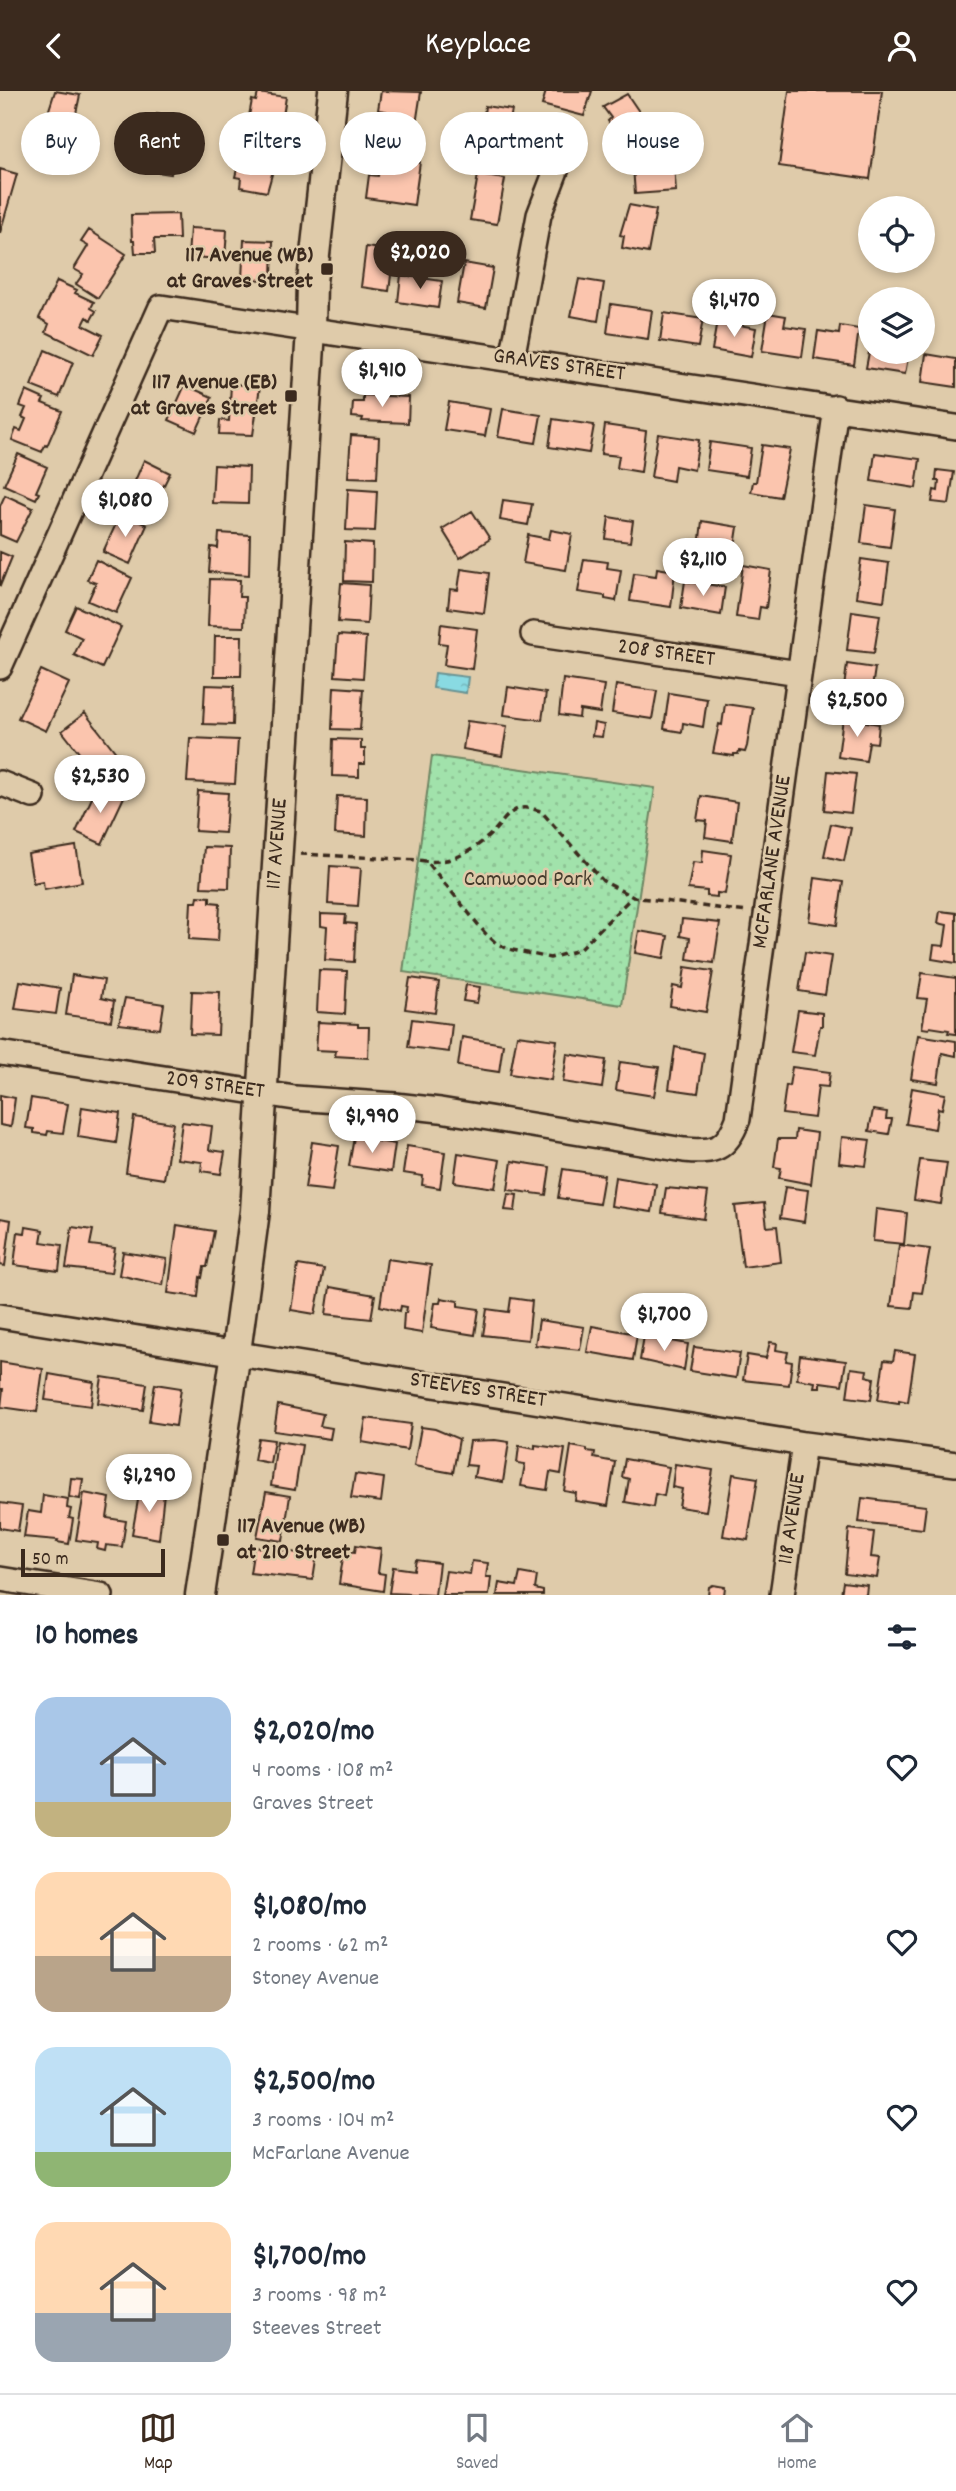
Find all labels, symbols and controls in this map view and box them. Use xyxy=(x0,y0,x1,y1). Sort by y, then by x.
text: Keyplace xyxy=(425,23,531,69)
icon: back xyxy=(35,27,73,65)
icon: person xyxy=(883,27,921,65)
chip: Buy xyxy=(21,112,100,175)
chip: Rent xyxy=(114,112,205,175)
chip: Filters xyxy=(219,112,326,175)
chip: New xyxy=(340,112,426,175)
chip: Apartment xyxy=(440,112,588,175)
chip: House xyxy=(602,112,704,175)
map controls xyxy=(858,196,935,364)
button: locate xyxy=(858,196,935,273)
pin: $2,020 xyxy=(363,231,477,291)
text: $2,020 xyxy=(389,237,451,270)
place label: 117 Avenue (WB) at Graves Street xyxy=(167,240,314,299)
marker: 117 Avenue (WB) at Graves Street xyxy=(319,261,335,277)
pin: $1,470 xyxy=(677,279,791,339)
text: $1,470 xyxy=(708,285,760,318)
button: layers xyxy=(858,287,935,364)
street label: GRAVES STREET xyxy=(491,340,627,392)
pin: $1,910 xyxy=(325,349,439,409)
text: $1,910 xyxy=(357,355,407,388)
place label: 117 Avenue (EB) at Graves Street xyxy=(131,367,278,426)
marker: 117 Avenue (EB) at Graves Street xyxy=(283,388,299,404)
pin: $1,080 xyxy=(68,479,182,539)
text: $1,080 xyxy=(97,485,153,518)
pin: $2,110 xyxy=(646,539,760,598)
text: $2,110 xyxy=(679,544,727,577)
street label: 208 STREET xyxy=(615,631,717,677)
pin: $2,500 xyxy=(800,679,914,739)
text: $2,500 xyxy=(826,685,888,718)
pin: $2,530 xyxy=(43,755,157,815)
text: $2,530 xyxy=(70,761,130,794)
street label: MCFARLANE AVENUE xyxy=(744,773,802,951)
street label: 117 AVENUE xyxy=(258,797,298,891)
park label: Camwood Park xyxy=(464,864,592,897)
street label: 209 STREET xyxy=(164,1063,266,1109)
pin: $1,990 xyxy=(315,1095,429,1155)
text: $1,990 xyxy=(345,1101,399,1134)
pin: $1,700 xyxy=(607,1293,721,1353)
text: $1,700 xyxy=(637,1299,691,1332)
street label: STEEVES STREET xyxy=(407,1364,549,1418)
pin: $1,290 xyxy=(92,1455,206,1514)
text: $1,290 xyxy=(122,1460,176,1493)
street label: 118 AVENUE xyxy=(770,1471,816,1567)
place label: 117 Avenue (WB) at 210 Street xyxy=(237,1511,365,1570)
marker: 117 Avenue (WB) at 210 Street xyxy=(215,1532,231,1548)
scale bar xyxy=(21,1546,164,1578)
text: 50 m xyxy=(32,1547,69,1574)
text: 10 homes xyxy=(35,1616,138,1659)
icon: filters xyxy=(883,1618,921,1656)
text: $2,020/mo xyxy=(252,1712,374,1755)
icon: home xyxy=(91,1725,175,1809)
icon: heart xyxy=(883,1748,921,1786)
text: 4 rooms · 108 m² xyxy=(252,1755,393,1788)
text: Graves Street xyxy=(252,1788,374,1821)
text: $1,080/mo xyxy=(252,1887,367,1930)
icon: home xyxy=(91,1900,175,1984)
icon: heart xyxy=(883,1923,921,1961)
text: 2 rooms · 62 m² xyxy=(252,1930,388,1963)
text: Stoney Avenue xyxy=(252,1963,379,1996)
text: $2,500/mo xyxy=(252,2062,375,2105)
icon: home xyxy=(91,2075,175,2159)
icon: heart xyxy=(883,2098,921,2136)
text: 3 rooms · 104 m² xyxy=(252,2105,394,2138)
text: McFarlane Avenue xyxy=(252,2138,410,2171)
text: $1,700/mo xyxy=(252,2237,366,2280)
icon: home xyxy=(91,2250,175,2334)
icon: heart xyxy=(883,2273,921,2311)
text: 3 rooms · 98 m² xyxy=(252,2280,387,2313)
text: Steeves Street xyxy=(252,2313,381,2346)
tab: Map xyxy=(139,2409,177,2478)
tab: Saved xyxy=(456,2409,498,2478)
tab: Home xyxy=(777,2409,817,2478)

